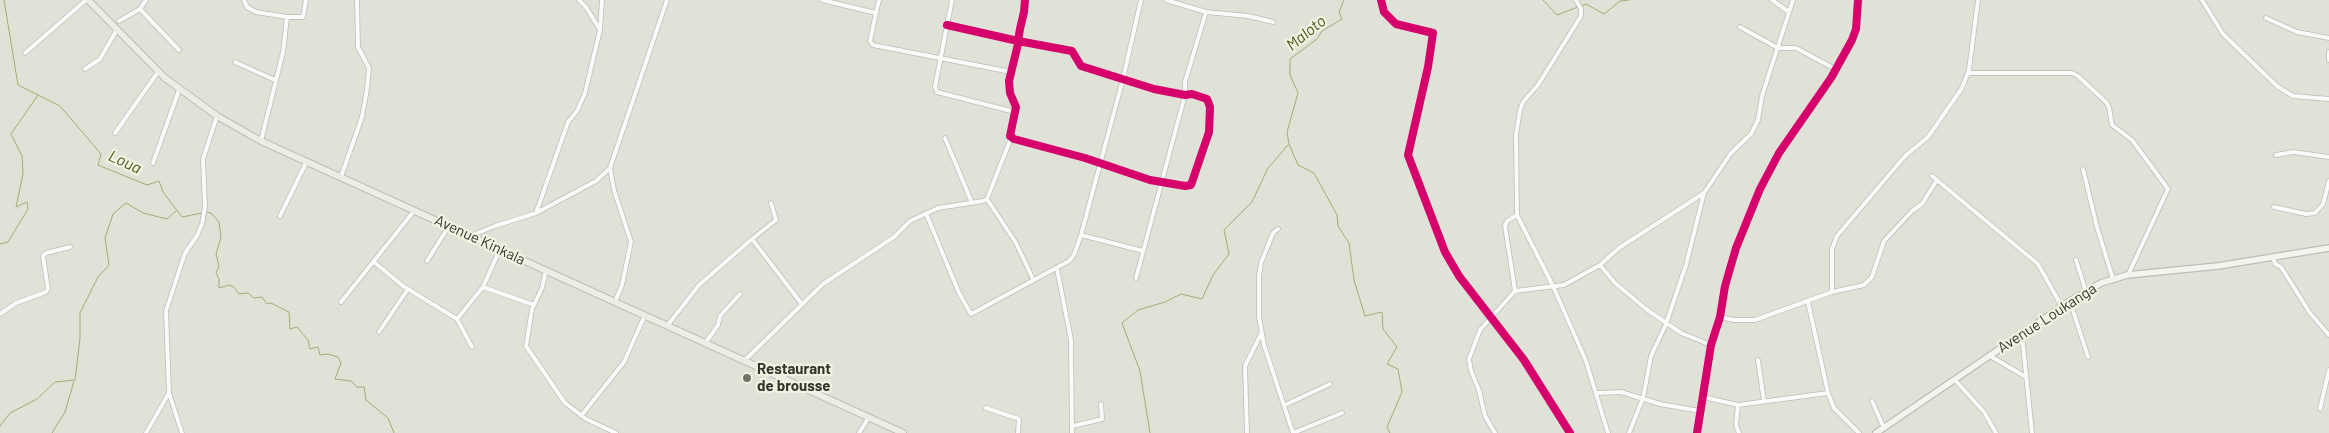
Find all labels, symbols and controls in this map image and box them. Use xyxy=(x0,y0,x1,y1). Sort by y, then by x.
water label: Maloto xyxy=(1282,11,1330,55)
water label: Loua xyxy=(106,146,144,178)
street label: Avenue Kinkala xyxy=(432,211,528,269)
street label: Avenue Loukanga xyxy=(1994,279,2100,357)
place label: Restaurant de brousse xyxy=(757,360,831,395)
marker: Restaurant de brousse xyxy=(741,372,753,384)

